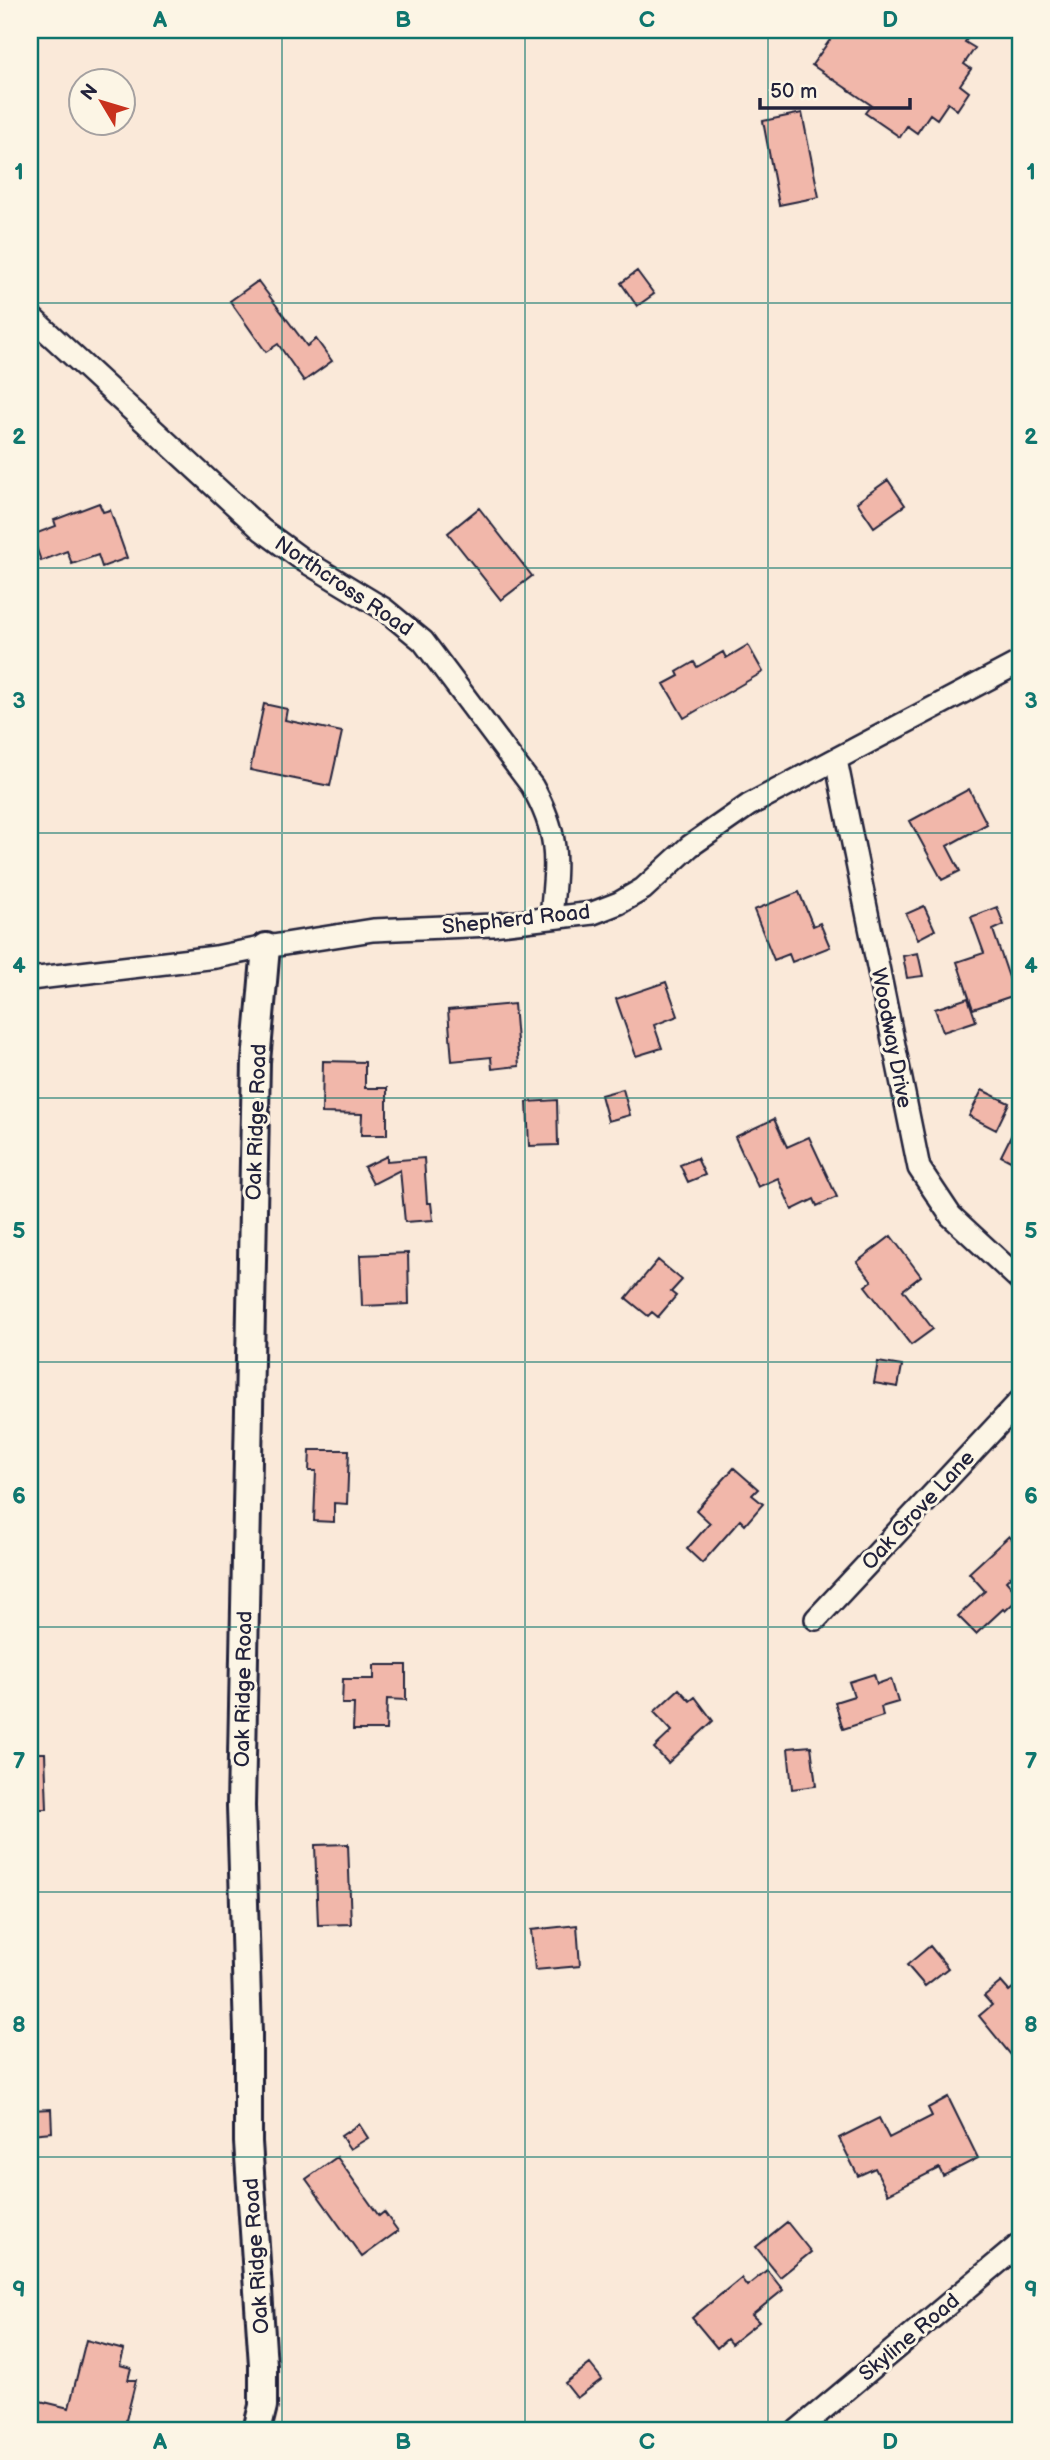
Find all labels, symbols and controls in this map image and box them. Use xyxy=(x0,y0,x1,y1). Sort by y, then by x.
text: A xyxy=(152,6,168,34)
text: B xyxy=(395,6,411,34)
text: C xyxy=(639,6,655,34)
text: D xyxy=(882,6,898,34)
north arrow xyxy=(66,66,136,136)
scale bar xyxy=(760,66,910,110)
text: 50 m xyxy=(770,79,817,104)
text: N xyxy=(76,80,103,105)
text: 1 xyxy=(14,158,24,186)
text: 1 xyxy=(1026,158,1036,186)
text: 2 xyxy=(12,423,26,451)
text: 2 xyxy=(1024,423,1038,451)
street label: Northcross Road xyxy=(270,531,417,642)
text: 3 xyxy=(12,687,26,715)
text: 3 xyxy=(1024,687,1038,715)
street label: Shepherd Road xyxy=(441,899,591,940)
text: 4 xyxy=(12,952,26,980)
text: 4 xyxy=(1024,952,1038,980)
street label: Woodway Drive xyxy=(866,966,917,1110)
street label: Oak Ridge Road xyxy=(241,1043,272,1201)
text: 5 xyxy=(12,1217,26,1245)
text: 5 xyxy=(1024,1217,1038,1245)
street label: Oak Grove Lane xyxy=(857,1446,980,1575)
text: 6 xyxy=(12,1482,26,1510)
text: 6 xyxy=(1024,1482,1038,1510)
street label: Oak Ridge Road xyxy=(230,1611,257,1767)
text: 7 xyxy=(13,1747,26,1775)
text: 7 xyxy=(1025,1747,1038,1775)
text: 8 xyxy=(12,2011,26,2039)
text: 8 xyxy=(1024,2011,1038,2039)
street label: Oak Ridge Road xyxy=(239,2177,274,2335)
text: 9 xyxy=(12,2276,26,2304)
text: 9 xyxy=(1024,2276,1038,2304)
street label: Skyline Road xyxy=(854,2288,965,2387)
text: A xyxy=(152,2428,168,2456)
text: B xyxy=(395,2428,411,2456)
text: C xyxy=(639,2428,655,2456)
text: D xyxy=(882,2428,898,2456)

